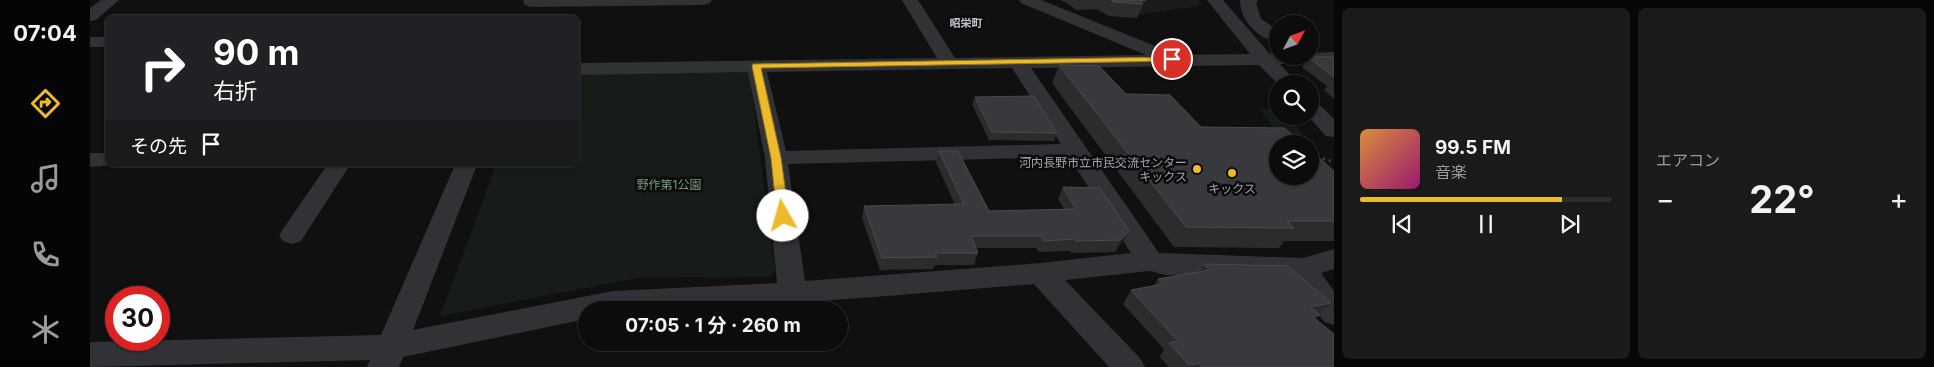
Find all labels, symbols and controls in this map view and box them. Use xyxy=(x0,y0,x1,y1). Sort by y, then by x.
north arrow xyxy=(1269,15,1319,65)
map controls xyxy=(1269,15,1319,185)
district label: 昭栄町 xyxy=(950,16,983,30)
text: 07:04 xyxy=(13,20,77,46)
text: 90 m xyxy=(213,31,300,73)
icon: right xyxy=(130,35,195,100)
pin xyxy=(1151,38,1193,80)
icon: arrive xyxy=(1158,45,1186,73)
button: search xyxy=(1269,75,1319,125)
text: 右折 xyxy=(213,78,257,104)
icon: directions xyxy=(28,86,63,121)
icon: arrive xyxy=(197,130,225,158)
text: その先 xyxy=(130,135,187,158)
button: layers xyxy=(1269,135,1319,185)
text: 99.5 FM xyxy=(1435,136,1511,159)
text: エアコン xyxy=(1656,150,1720,170)
place label: 河内長野市立市民交流センター キックス xyxy=(1019,155,1187,184)
icon: music xyxy=(28,161,63,196)
text: 音楽 xyxy=(1435,162,1467,182)
marker: 河内長野市立市民交流センター キックス xyxy=(1191,163,1203,175)
marker: キックス xyxy=(1226,167,1238,179)
text: 22° xyxy=(1749,176,1815,222)
park label: 野作第1公園 xyxy=(637,177,701,192)
place label: キックス xyxy=(1208,181,1256,196)
text: − xyxy=(1656,182,1675,216)
text: + xyxy=(1889,182,1908,216)
position arrow xyxy=(756,189,808,241)
icon: previous xyxy=(1388,210,1416,238)
icon: pause xyxy=(1472,210,1500,238)
icon: next xyxy=(1556,210,1584,238)
icon: phone xyxy=(28,237,63,272)
speed limit sign: 30 xyxy=(105,286,170,351)
icon: climate xyxy=(28,312,63,347)
text: 07:05 · 1 分 · 260 m xyxy=(625,314,801,337)

